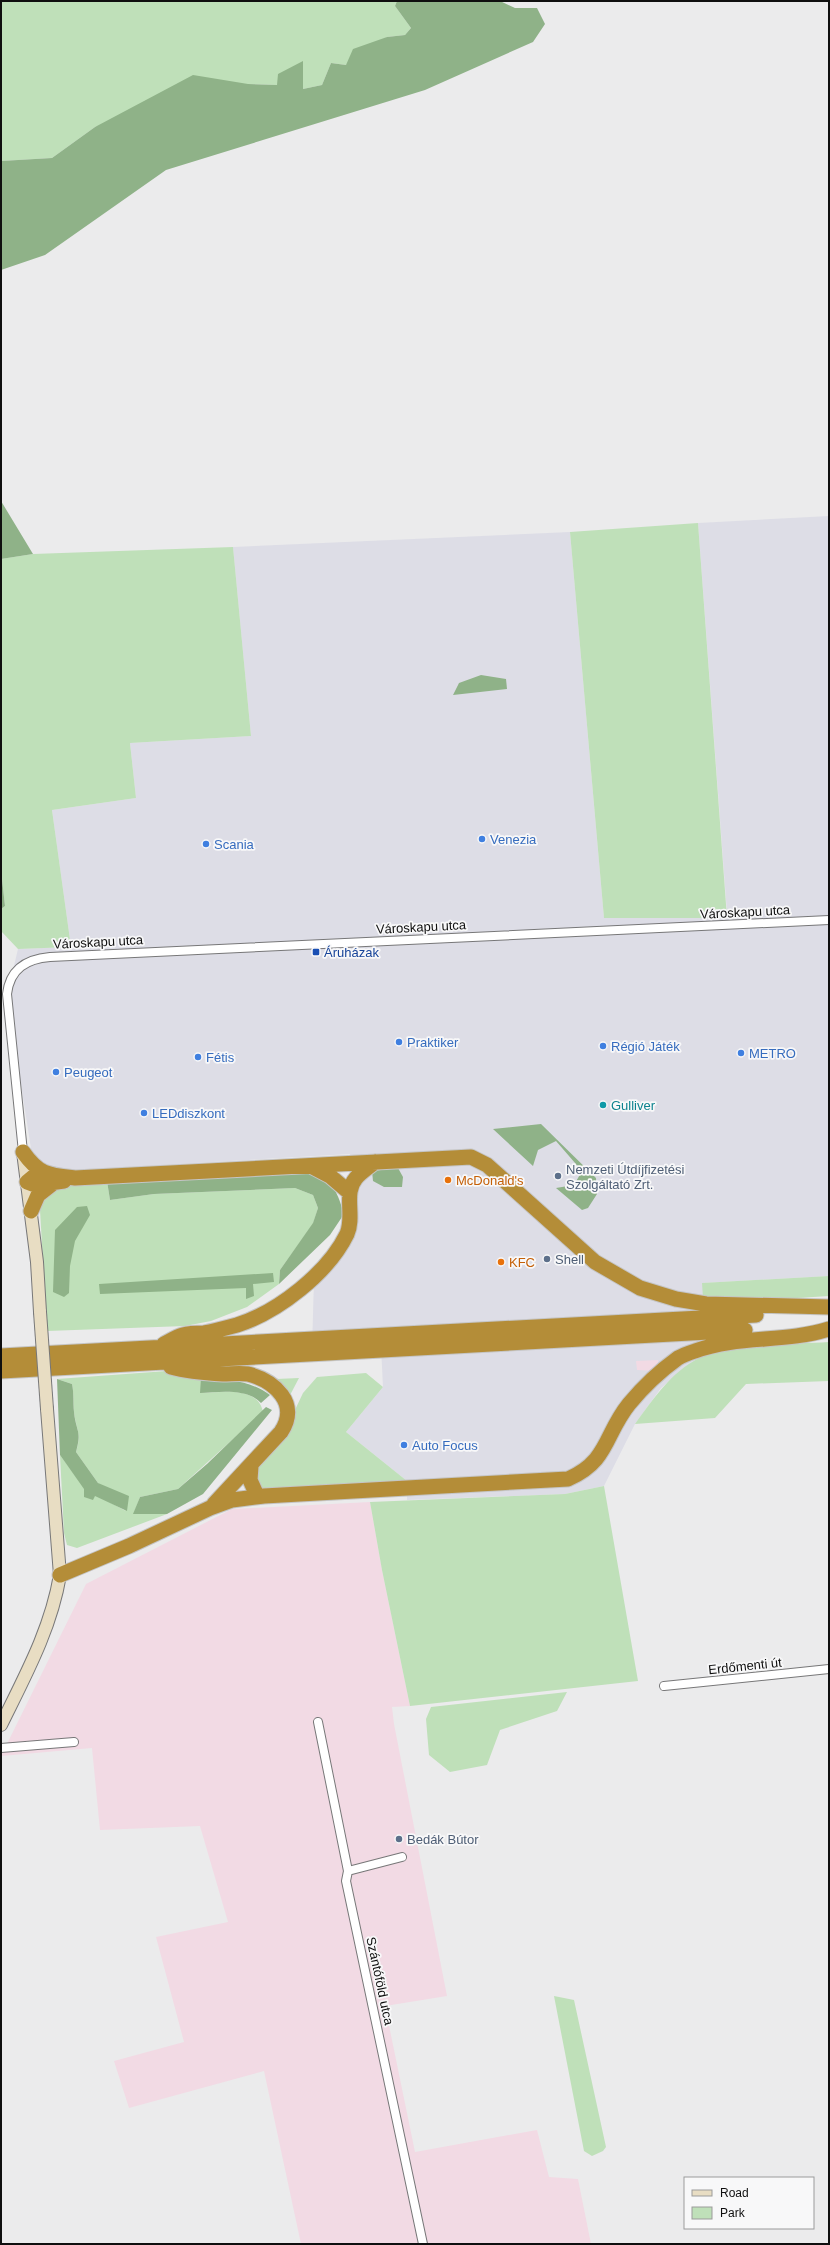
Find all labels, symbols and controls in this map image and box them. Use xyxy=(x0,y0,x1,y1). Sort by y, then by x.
place label: Venezia xyxy=(490,832,537,847)
marker: Venezia xyxy=(477,834,487,844)
place label: Scania xyxy=(214,837,255,852)
marker: Scania xyxy=(201,839,211,849)
street label: Városkapu utca xyxy=(699,902,791,922)
street label: Városkapu utca xyxy=(375,917,467,937)
street label: Városkapu utca xyxy=(52,932,144,952)
place label: Áruházak xyxy=(324,945,379,960)
marker: Áruházak xyxy=(311,947,321,957)
place label: Praktiker xyxy=(407,1035,459,1050)
marker: Praktiker xyxy=(394,1037,404,1047)
place label: Régió Játék xyxy=(611,1039,680,1054)
marker: Régió Játék xyxy=(598,1041,608,1051)
place label: METRO xyxy=(749,1046,796,1061)
marker: METRO xyxy=(736,1048,746,1058)
place label: Fétis xyxy=(206,1050,235,1065)
marker: Fétis xyxy=(193,1052,203,1062)
place label: Peugeot xyxy=(64,1065,113,1080)
marker: Peugeot xyxy=(51,1067,61,1077)
place label: Gulliver xyxy=(611,1098,656,1113)
marker: Gulliver xyxy=(598,1100,608,1110)
place label: LEDdiszkont xyxy=(152,1106,225,1121)
marker: LEDdiszkont xyxy=(139,1108,149,1118)
place label: Nemzeti Útdíjfizetési Szolgáltató Zrt. xyxy=(566,1162,685,1192)
marker: Nemzeti Útdíjfizetési Szolgáltató Zrt. xyxy=(553,1171,563,1181)
place label: McDonald's xyxy=(456,1173,524,1188)
marker: McDonald's xyxy=(443,1175,453,1185)
place label: Shell xyxy=(555,1252,584,1267)
marker: Shell xyxy=(542,1254,552,1264)
place label: KFC xyxy=(509,1255,535,1270)
marker: KFC xyxy=(496,1257,506,1267)
place label: Auto Focus xyxy=(412,1438,478,1453)
marker: Auto Focus xyxy=(399,1440,409,1450)
street label: Erdőmenti út xyxy=(708,1655,783,1677)
place label: Bedák Bútor xyxy=(407,1832,479,1847)
marker: Bedák Bútor xyxy=(394,1834,404,1844)
street label: Szántóföld utca xyxy=(363,1936,397,2027)
legend xyxy=(684,2177,814,2229)
text: Road xyxy=(720,2186,749,2200)
text: Park xyxy=(720,2206,746,2220)

